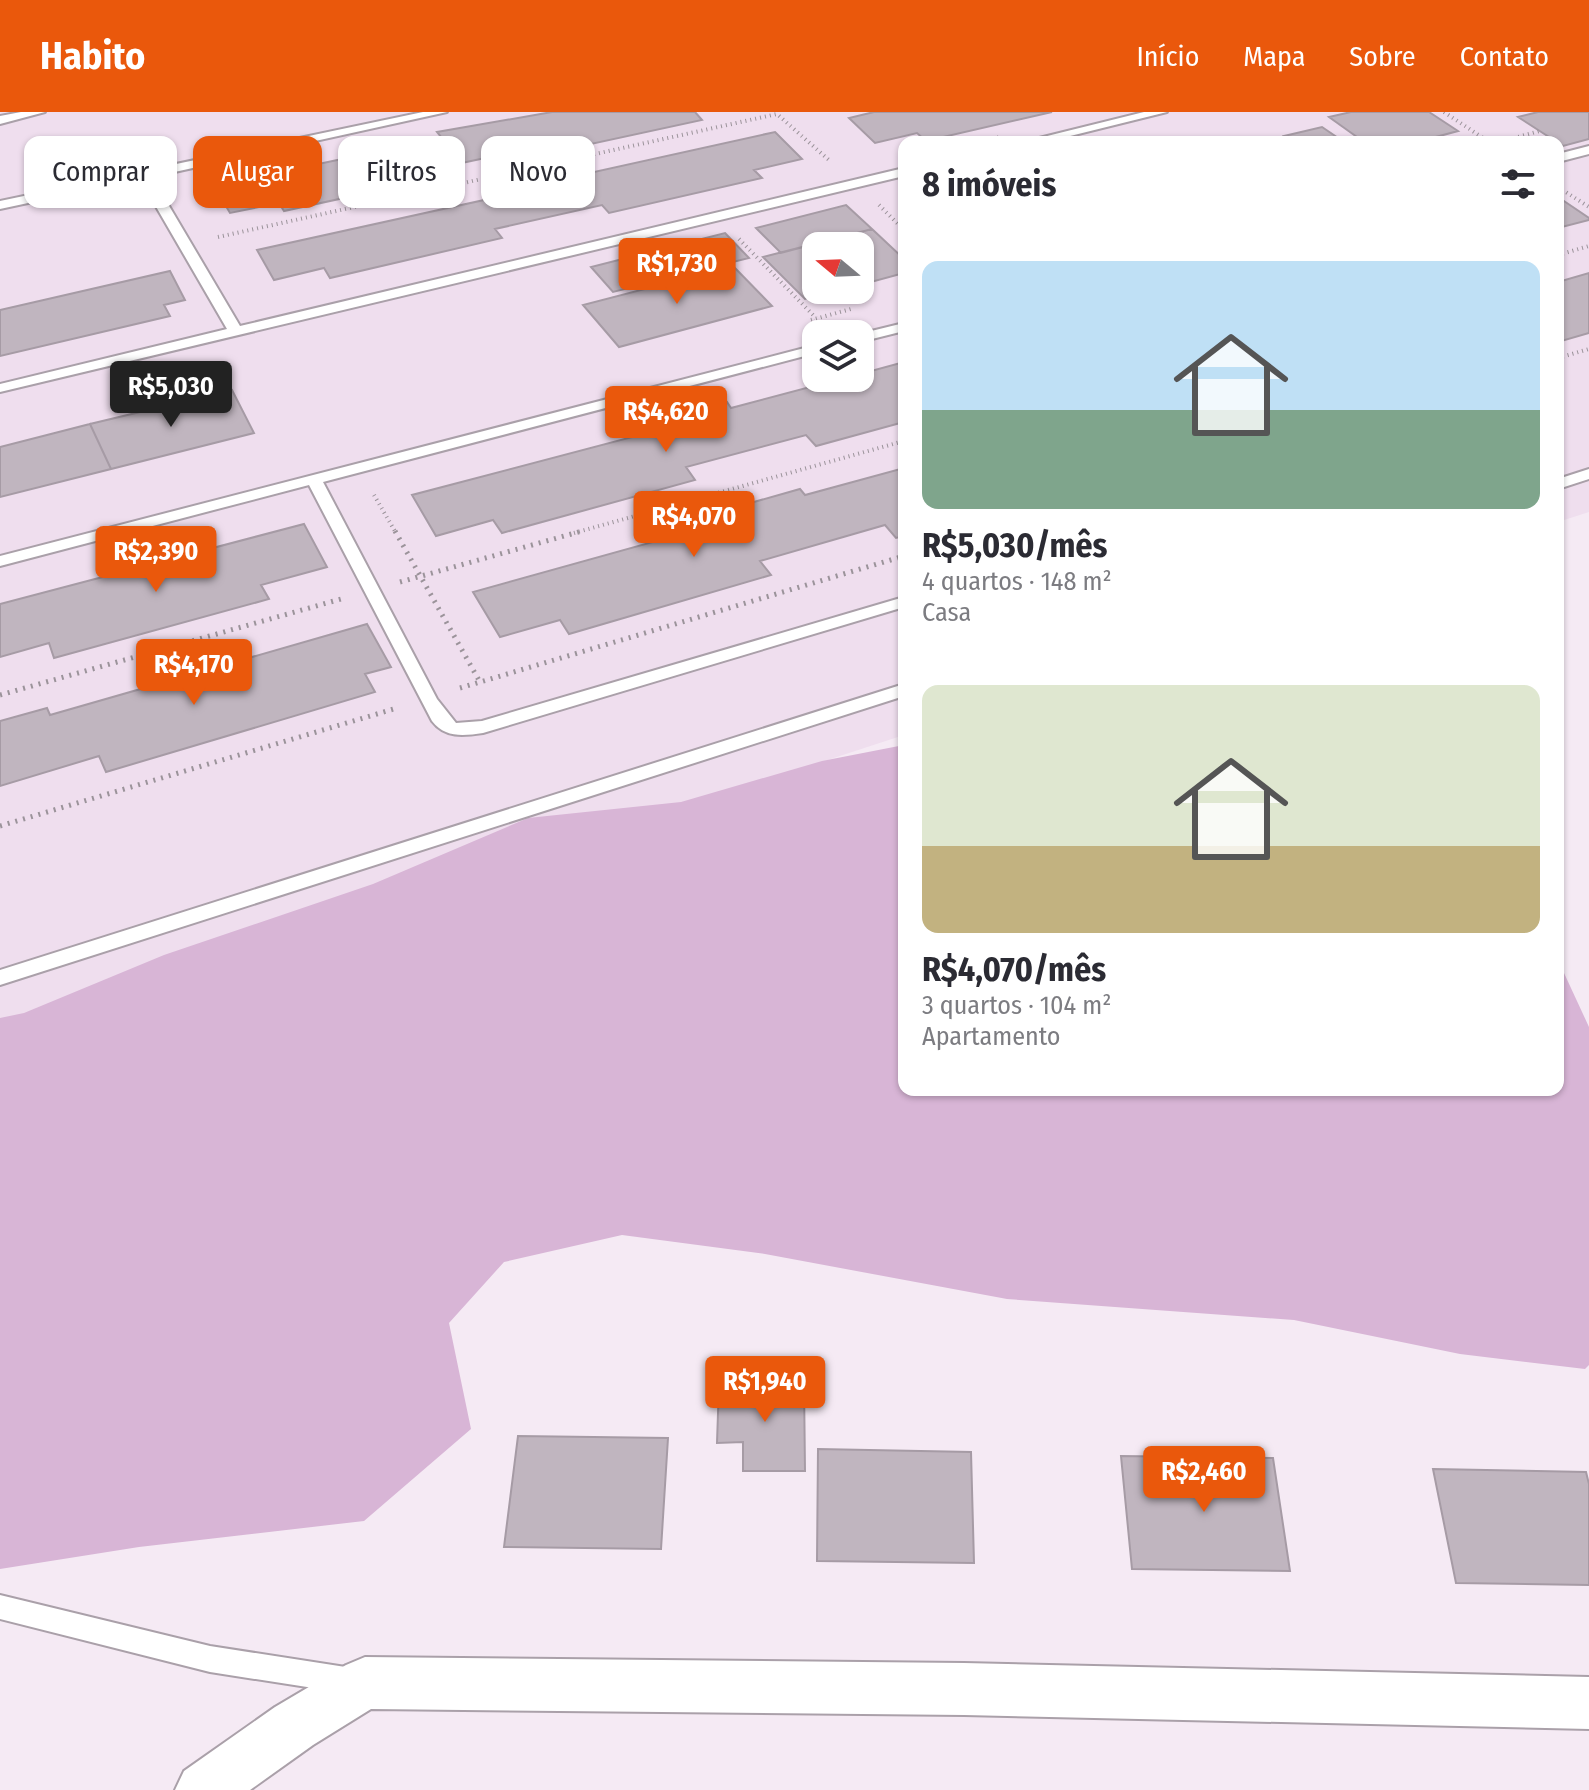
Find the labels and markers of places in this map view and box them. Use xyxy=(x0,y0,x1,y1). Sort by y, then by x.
pin: R$1,730 xyxy=(603,238,751,306)
pin: R$5,030 xyxy=(97,361,245,429)
pin: R$4,620 xyxy=(592,386,740,454)
pin: R$4,070 xyxy=(620,491,768,559)
pin: R$2,390 xyxy=(82,526,230,594)
pin: R$4,170 xyxy=(120,639,268,707)
pin: R$1,940 xyxy=(691,1356,839,1424)
pin: R$2,460 xyxy=(1130,1446,1278,1514)

